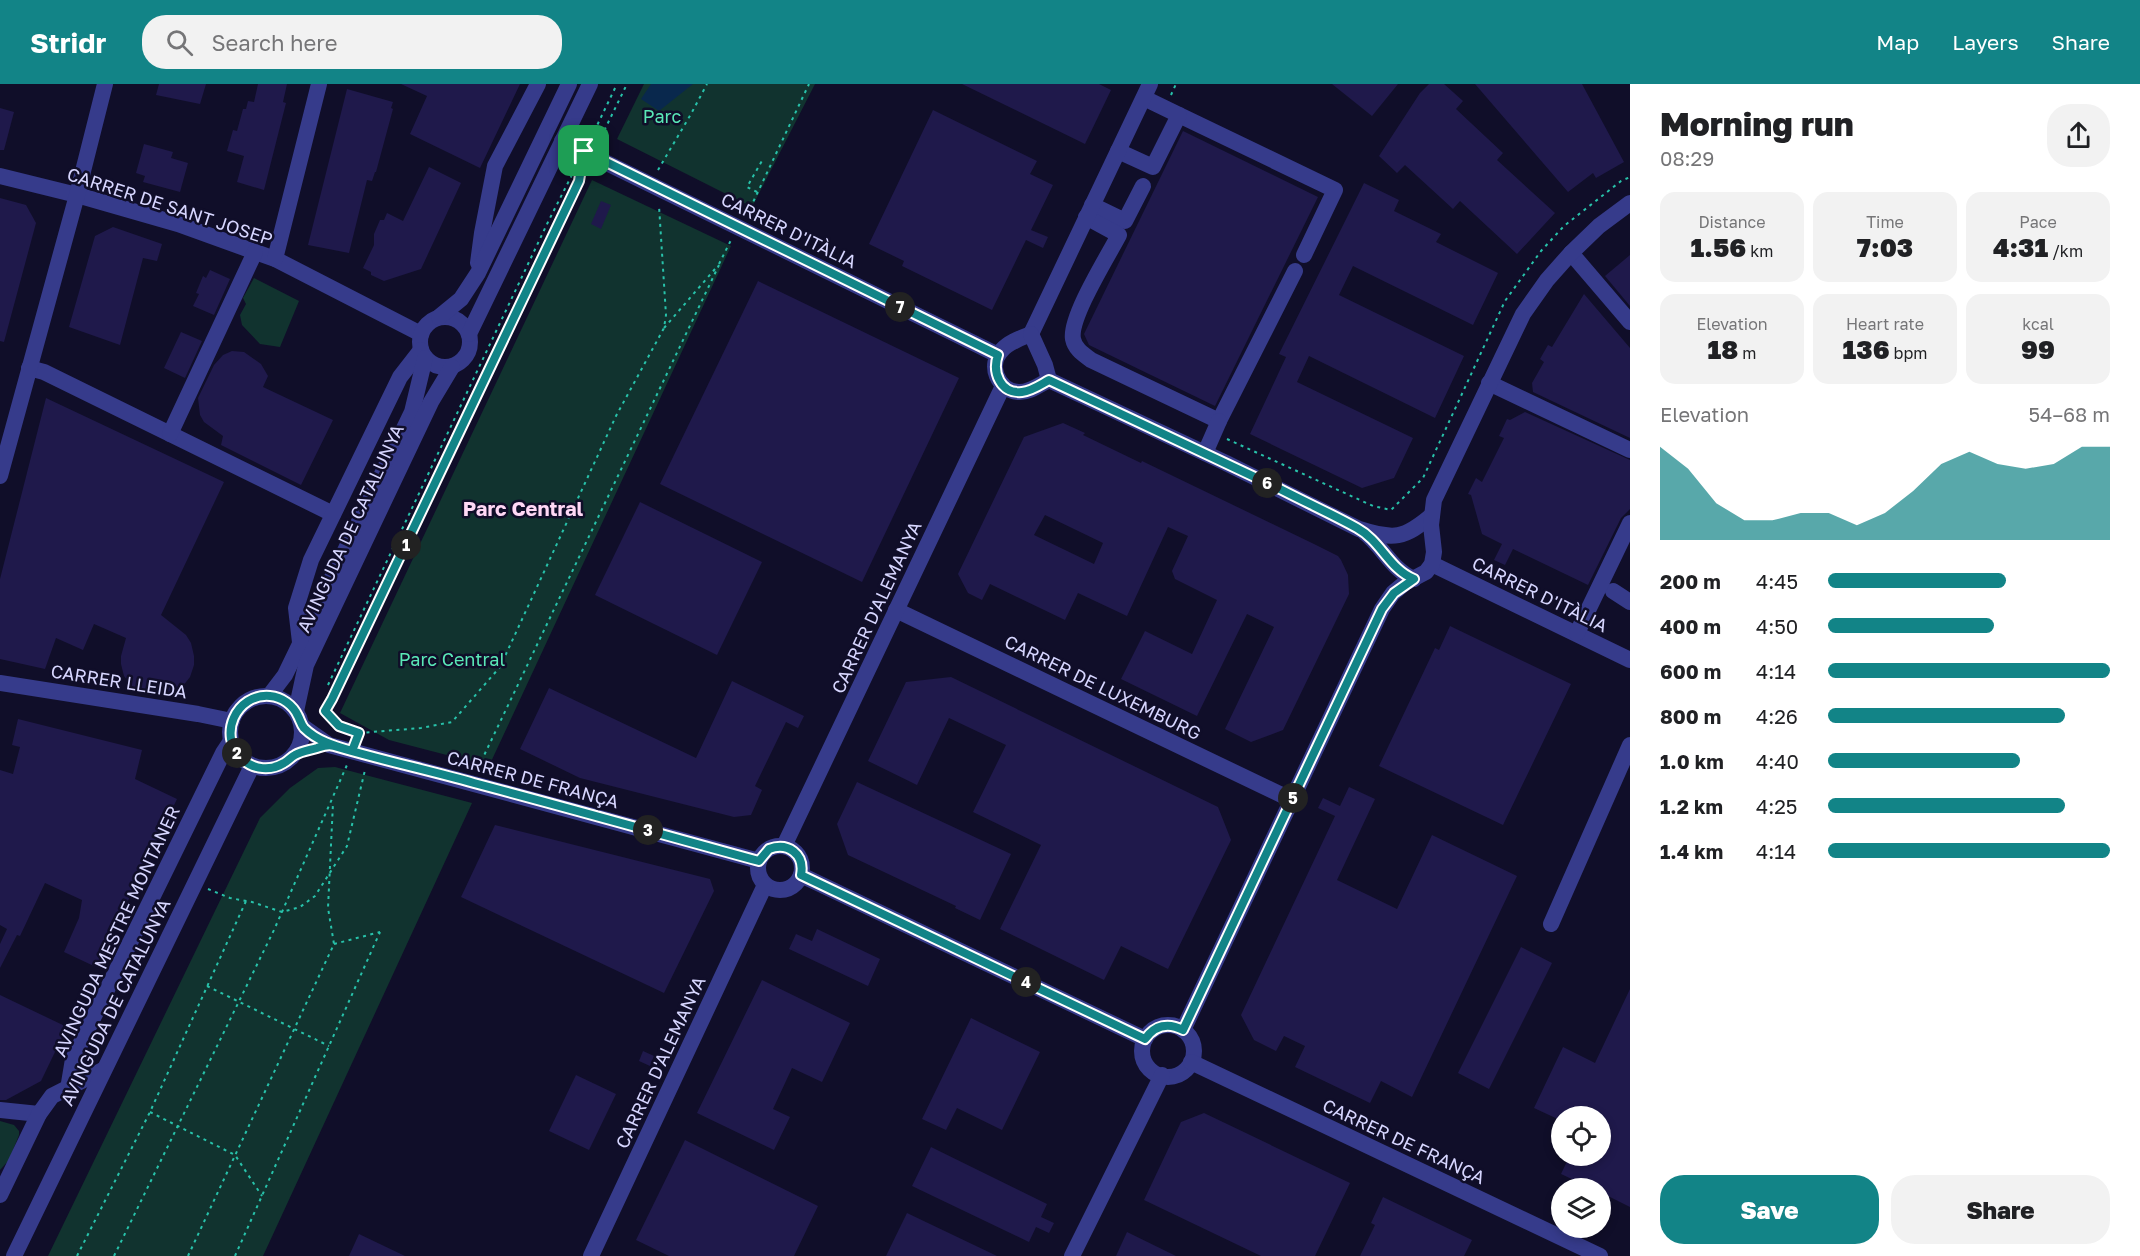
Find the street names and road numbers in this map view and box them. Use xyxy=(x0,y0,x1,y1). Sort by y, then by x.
street label: CARRER DE SANT JOSEP xyxy=(65,162,275,250)
street label: CARRER D'ITÀLIA xyxy=(718,188,860,272)
street label: AVINGUDA DE CATALUNYA xyxy=(292,420,408,636)
street label: CARRER D'ALEMANYA xyxy=(826,517,926,697)
street label: CARRER D'ITÀLIA xyxy=(1469,552,1611,636)
street label: CARRER DE LUXEMBURG xyxy=(1001,630,1205,744)
street label: CARRER LLEIDA xyxy=(49,659,189,703)
street label: CARRER DE FRANÇA xyxy=(445,745,621,813)
street label: AVINGUDA MESTRE MONTANER xyxy=(48,802,184,1060)
street label: AVINGUDA DE CATALUNYA xyxy=(55,895,175,1109)
street label: CARRER D'ALEMANYA xyxy=(610,972,710,1152)
street label: CARRER DE FRANÇA xyxy=(1319,1094,1489,1188)

